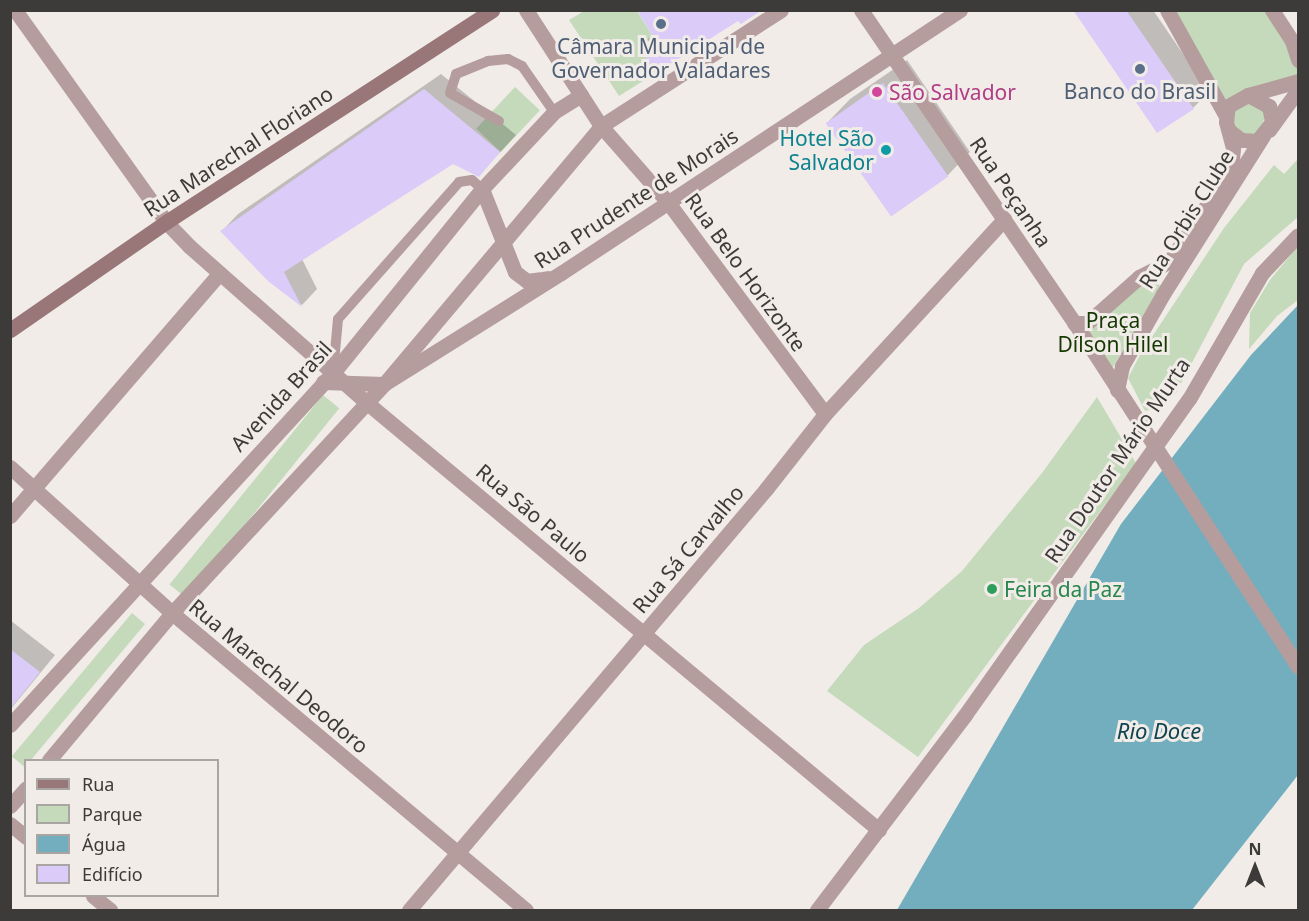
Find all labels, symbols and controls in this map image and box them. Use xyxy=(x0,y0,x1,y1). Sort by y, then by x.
marker: Câmara Municipal de Governador Valadares xyxy=(654,17,668,31)
place label: Câmara Municipal de Governador Valadares xyxy=(551,33,771,83)
marker: Banco do Brasil xyxy=(1133,62,1147,76)
place label: Banco do Brasil xyxy=(1064,78,1216,104)
place label: São Salvador xyxy=(889,79,1016,105)
street label: Rua Marechal Floriano xyxy=(139,80,337,222)
marker: São Salvador xyxy=(870,85,884,99)
street label: Rua Prudente de Morais xyxy=(529,123,743,273)
place label: Hotel São Salvador xyxy=(779,125,874,175)
street label: Rua Peçanha xyxy=(965,132,1057,252)
marker: Hotel São Salvador xyxy=(879,143,893,157)
street label: Rua Orbis Clube xyxy=(1133,145,1239,293)
street label: Rua Belo Horizonte xyxy=(680,188,812,356)
park label: Praça Dílson Hilel xyxy=(1057,307,1169,357)
street label: Avenida Brasil xyxy=(225,336,337,456)
street label: Rua Doutor Mário Murta xyxy=(1039,353,1195,567)
street label: Rua São Paulo xyxy=(471,458,595,568)
street label: Rua Sá Carvalho xyxy=(627,480,749,618)
place label: Feira da Paz xyxy=(1004,576,1122,602)
marker: Feira da Paz xyxy=(985,582,999,596)
street label: Rua Marechal Deodoro xyxy=(184,594,374,758)
water label: Rio Doce xyxy=(1117,718,1201,744)
legend xyxy=(24,759,219,897)
text: Rua xyxy=(82,772,114,796)
text: Parque xyxy=(82,802,142,826)
text: Água xyxy=(82,832,126,856)
north arrow xyxy=(1225,837,1285,897)
text: N xyxy=(1248,838,1262,860)
text: Edifício xyxy=(82,862,143,886)

